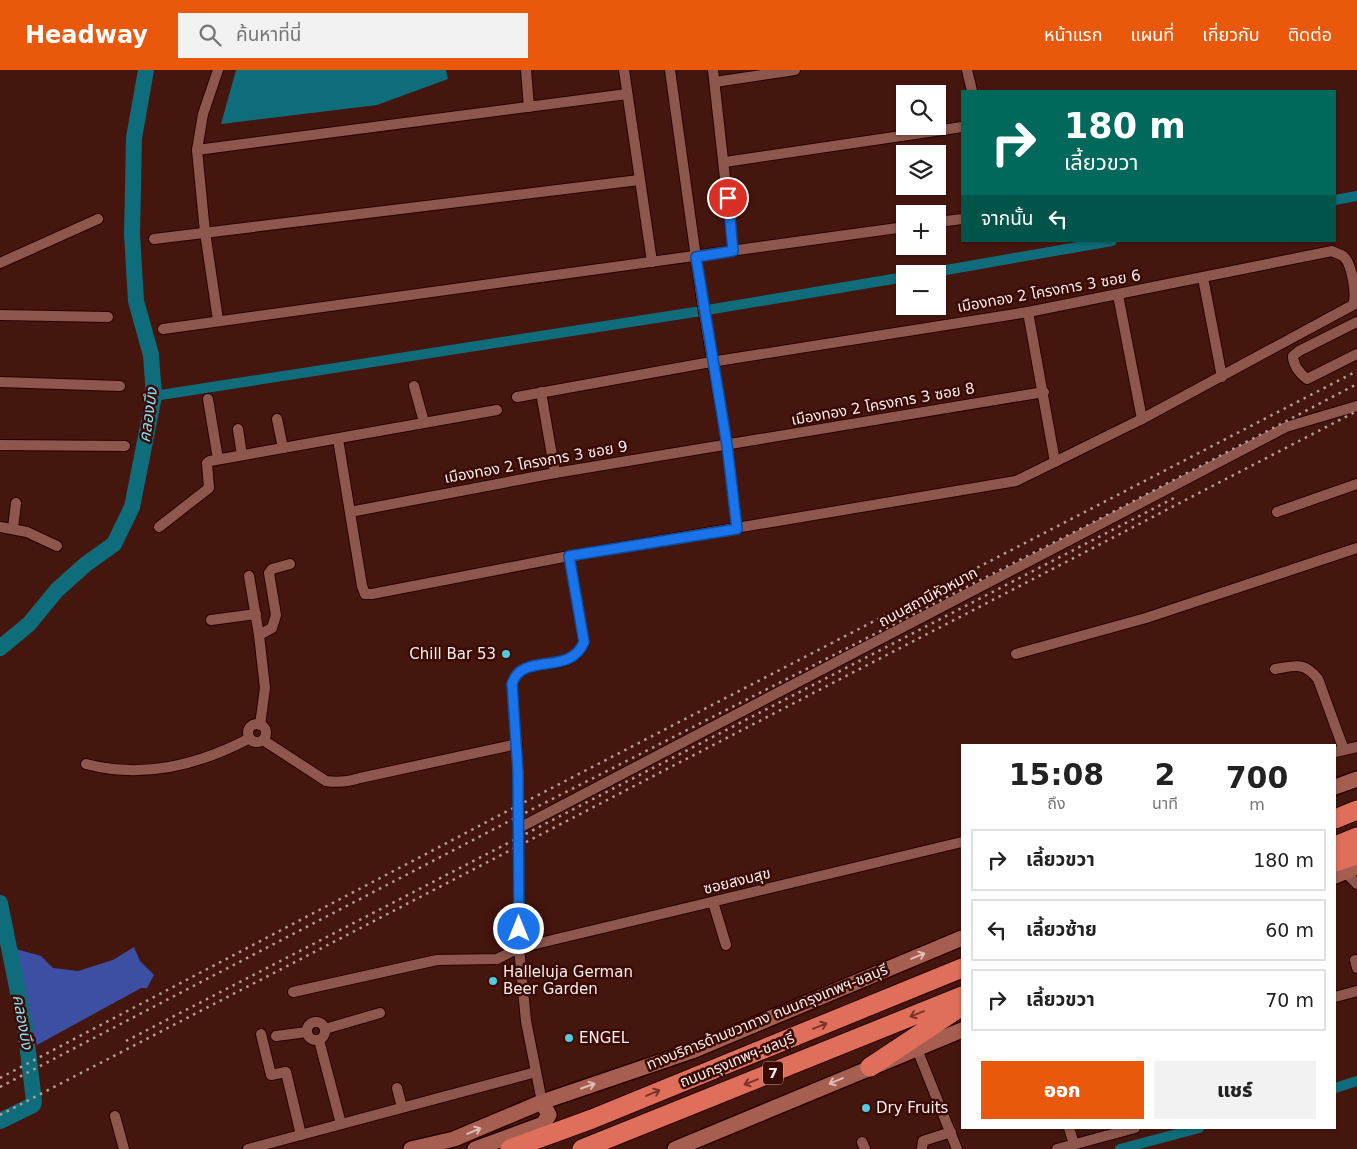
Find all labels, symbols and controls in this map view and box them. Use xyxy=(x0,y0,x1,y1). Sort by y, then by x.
search box xyxy=(178,13,528,58)
text: Headway xyxy=(25,21,148,49)
icon: search xyxy=(196,21,224,49)
text: ค้นหาที่นี่ xyxy=(236,23,301,45)
text: หน้าแรก xyxy=(1044,24,1102,45)
text: แผนที่ xyxy=(1130,24,1174,45)
text: เกี่ยวกับ xyxy=(1202,24,1260,45)
text: ติดต่อ xyxy=(1288,24,1332,45)
map controls xyxy=(896,85,946,315)
button: search xyxy=(896,85,946,135)
text: 180 m xyxy=(1064,106,1186,146)
icon: right xyxy=(981,110,1046,175)
button: layers xyxy=(896,145,946,195)
text: เลี้ยวขวา xyxy=(1064,150,1139,175)
pin xyxy=(707,177,749,219)
icon: arrive xyxy=(714,184,742,212)
button: + xyxy=(896,205,946,255)
icon: left xyxy=(1044,205,1072,233)
text: จากนั้น xyxy=(981,207,1034,229)
button: − xyxy=(896,265,946,315)
street label: เมืองทอง 2 โครงการ 3 ซอย 6 xyxy=(956,266,1142,316)
street label: เมืองทอง 2 โครงการ 3 ซอย 8 xyxy=(790,379,976,429)
water label: คลองบึง xyxy=(135,385,161,444)
street label: เมืองทอง 2 โครงการ 3 ซอย 9 xyxy=(443,437,629,487)
street label: ถนนสถานีหัวหมาก xyxy=(875,563,981,631)
place label: Chill Bar 53 xyxy=(409,645,496,663)
marker: Chill Bar 53 xyxy=(500,648,512,660)
text: 15:08 xyxy=(1009,757,1104,792)
text: 2 xyxy=(1155,757,1175,792)
text: 700 xyxy=(1226,760,1288,795)
text: ถึง xyxy=(1047,794,1066,813)
text: นาที xyxy=(1152,794,1178,813)
text: m xyxy=(1249,795,1265,814)
icon: right xyxy=(983,846,1011,874)
text: เลี้ยวขวา xyxy=(1026,848,1095,870)
text: 180 m xyxy=(1253,849,1314,871)
street label: ซอยสงบสุข xyxy=(702,864,772,898)
position arrow xyxy=(492,902,544,954)
icon: left xyxy=(983,916,1011,944)
text: เลี้ยวซ้าย xyxy=(1026,918,1097,940)
text: 60 m xyxy=(1265,919,1314,941)
one-way arrow xyxy=(910,951,925,961)
street label: ทางบริการด้านขวาทาง ถนนกรุงเทพฯ-ชลบุรี xyxy=(644,960,890,1074)
place label: Halleluja German Beer Garden xyxy=(503,963,633,998)
marker: Halleluja German Beer Garden xyxy=(487,975,499,987)
icon: right xyxy=(983,986,1011,1014)
text: เลี้ยวขวา xyxy=(1026,988,1095,1010)
text: 70 m xyxy=(1265,989,1314,1011)
water label: คลองบึง xyxy=(9,993,37,1052)
one-way arrow xyxy=(910,1010,925,1020)
one-way arrow xyxy=(812,1021,827,1030)
place label: ENGEL xyxy=(579,1029,630,1047)
street label: ถนนกรุงเทพฯ-ชลบุรี xyxy=(677,1029,797,1091)
marker: ENGEL xyxy=(563,1032,575,1044)
road number: 7 xyxy=(763,1061,783,1084)
button: ออก xyxy=(981,1061,1144,1119)
button: แชร์ xyxy=(1154,1061,1316,1119)
one-way arrow xyxy=(829,1077,844,1087)
one-way arrow xyxy=(744,1078,759,1087)
one-way arrow xyxy=(579,1081,595,1091)
one-way arrow xyxy=(645,1088,660,1098)
place label: Dry Fruits xyxy=(876,1099,949,1117)
marker: Dry Fruits xyxy=(860,1102,872,1114)
one-way arrow xyxy=(466,1125,481,1135)

